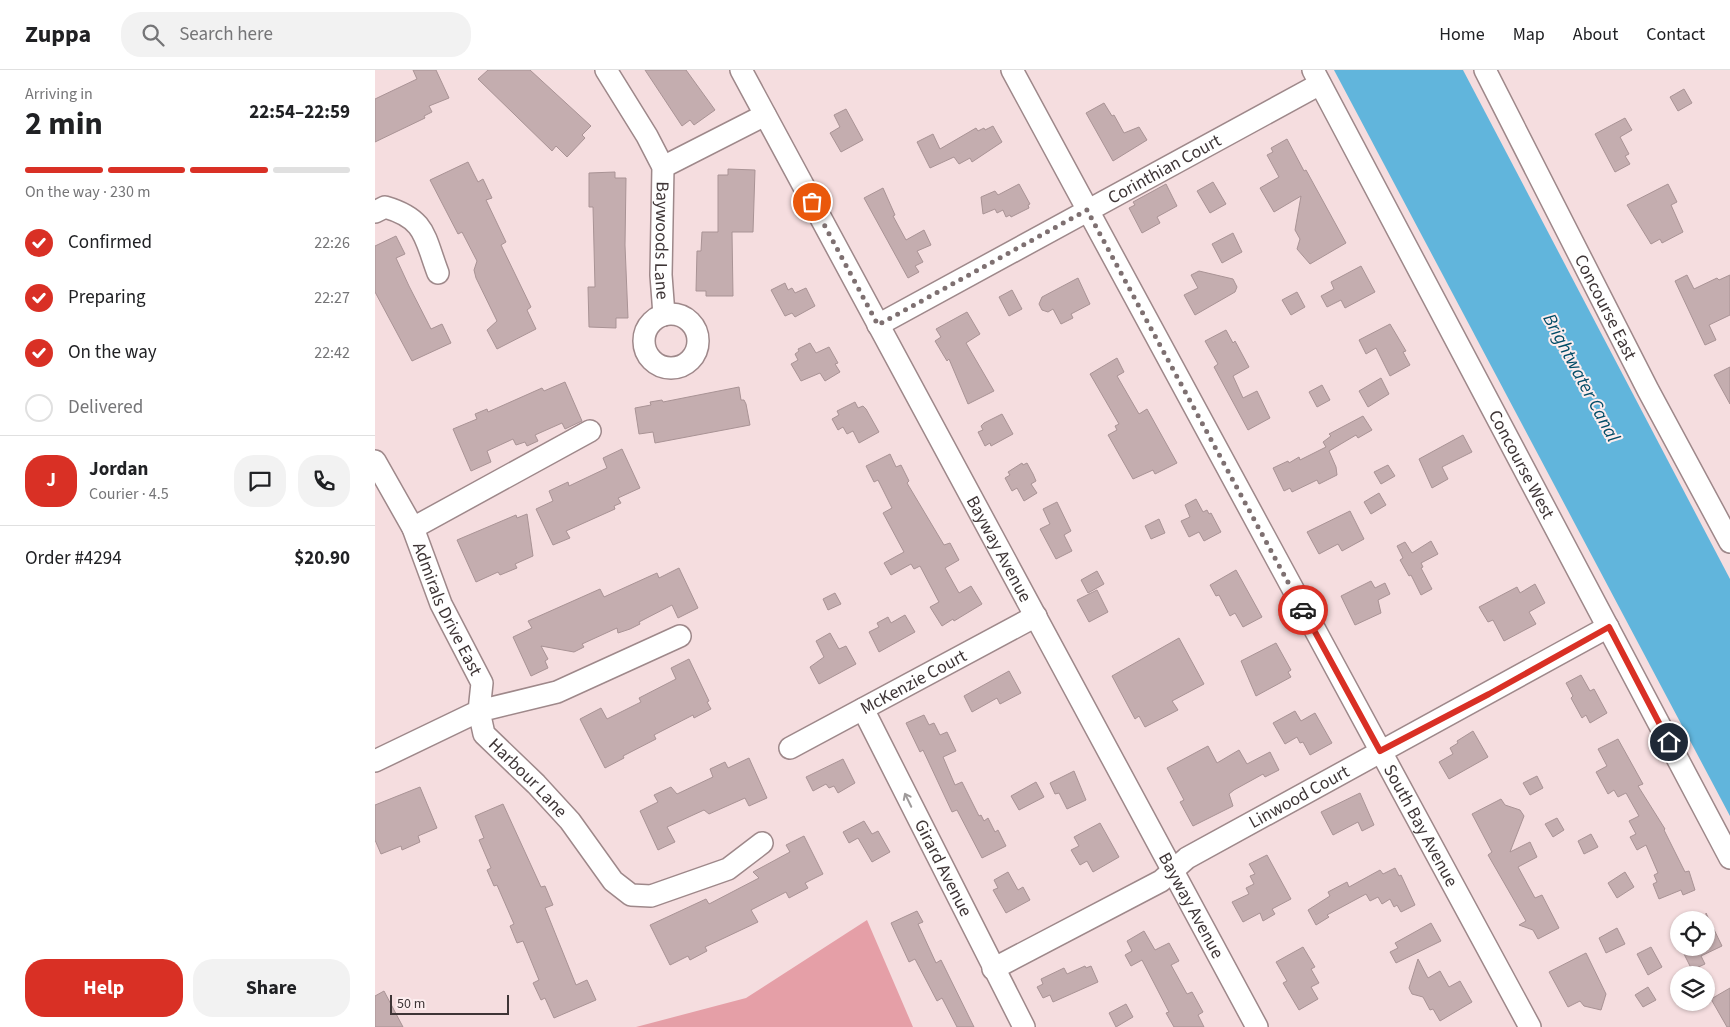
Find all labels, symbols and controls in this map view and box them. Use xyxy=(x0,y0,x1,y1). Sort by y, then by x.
search box xyxy=(121,12,471,57)
text: Zuppa xyxy=(25,17,91,52)
icon: search xyxy=(139,21,167,49)
text: Search here xyxy=(179,21,273,48)
text: Home xyxy=(1439,22,1485,47)
text: Map xyxy=(1513,22,1545,47)
text: About xyxy=(1573,22,1618,47)
text: Contact xyxy=(1646,22,1705,47)
text: Arriving in xyxy=(25,83,93,105)
text: 22:54–22:59 xyxy=(249,99,350,126)
text: 2 min xyxy=(25,101,103,147)
street label: Corinthian Court xyxy=(1103,128,1225,210)
text: On the way · 230 m xyxy=(25,181,150,203)
street label: Baywoods Lane xyxy=(648,181,675,300)
pin xyxy=(791,181,833,223)
icon: bag xyxy=(798,188,826,216)
icon: check xyxy=(25,229,53,257)
text: Confirmed xyxy=(68,229,152,256)
text: 22:26 xyxy=(314,232,350,254)
street label: Concourse East xyxy=(1568,250,1643,364)
icon: check xyxy=(25,284,53,312)
text: Preparing xyxy=(68,284,146,311)
text: 22:27 xyxy=(314,287,350,309)
water label: Brightwater Canal xyxy=(1536,309,1626,447)
icon: check xyxy=(25,339,53,367)
text: On the way xyxy=(68,339,157,366)
text: 22:42 xyxy=(314,342,350,364)
text: Delivered xyxy=(68,394,143,421)
street label: Concourse West xyxy=(1483,405,1561,523)
button: chat xyxy=(234,455,286,507)
button: phone xyxy=(298,455,350,507)
text: Jordan xyxy=(89,456,148,483)
text: J xyxy=(46,467,56,494)
text: Courier · 4.5 xyxy=(89,483,169,505)
street label: Bayway Avenue xyxy=(960,491,1038,607)
street label: Admirals Drive East xyxy=(407,539,489,680)
text: Order #4294 xyxy=(25,545,122,572)
text: $20.90 xyxy=(294,545,350,572)
courier xyxy=(1278,585,1328,635)
icon: car xyxy=(1289,596,1317,624)
street label: McKenzie Court xyxy=(856,643,971,721)
pin xyxy=(1648,721,1690,763)
icon: home xyxy=(1655,728,1683,756)
street label: Harbour Lane xyxy=(483,732,573,823)
street label: Linwood Court xyxy=(1244,759,1354,834)
street label: South Bay Avenue xyxy=(1378,760,1464,891)
one-way arrow xyxy=(903,793,913,808)
street label: Girard Avenue xyxy=(908,815,978,921)
street label: Bayway Avenue xyxy=(1153,848,1230,963)
map controls xyxy=(1670,911,1715,1011)
button: locate xyxy=(1670,911,1715,956)
button: Help xyxy=(25,959,183,1017)
button: Share xyxy=(193,959,350,1017)
button: layers xyxy=(1670,966,1715,1011)
scale bar xyxy=(390,992,509,1015)
text: 50 m xyxy=(397,994,425,1014)

